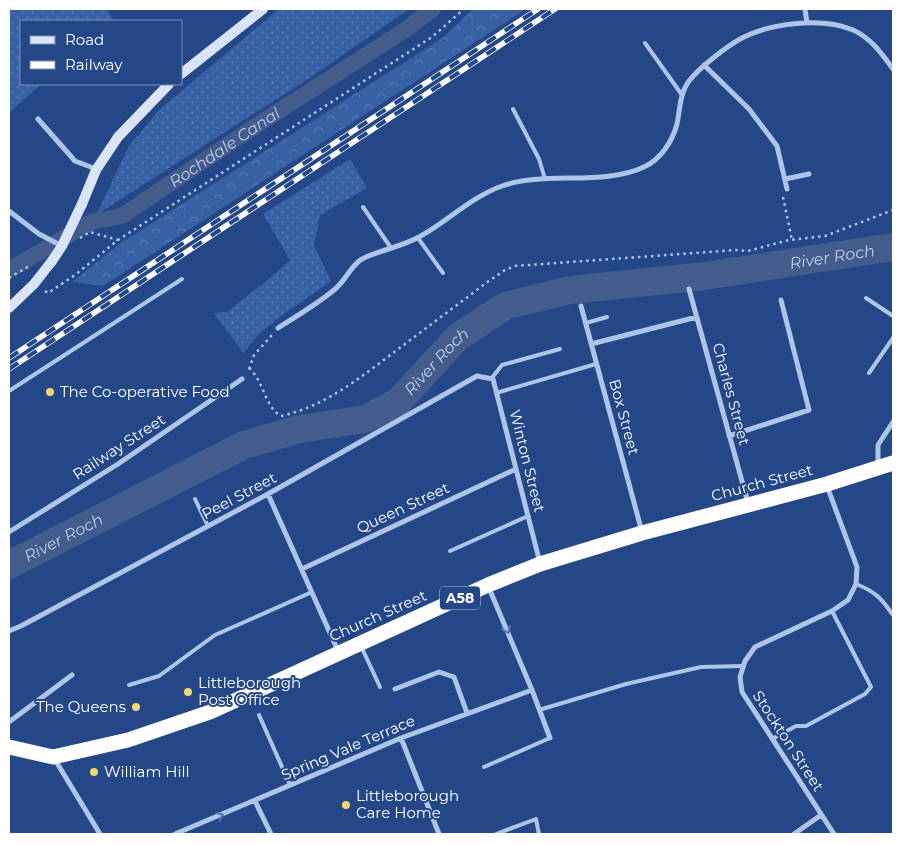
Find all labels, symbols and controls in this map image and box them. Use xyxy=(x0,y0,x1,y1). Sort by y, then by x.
legend xyxy=(20,20,182,85)
text: Road xyxy=(65,30,104,49)
text: Railway xyxy=(65,55,123,74)
water label: Rochdale Canal xyxy=(166,103,284,191)
water label: River Roch xyxy=(788,241,876,273)
water label: River Roch xyxy=(400,324,472,399)
street label: Charles Street xyxy=(709,341,754,447)
street label: Box Street xyxy=(605,377,644,457)
place label: The Co-operative Food xyxy=(60,382,230,401)
marker: The Co-operative Food xyxy=(44,386,56,398)
street label: Winton Street xyxy=(506,408,549,514)
street label: Railway Street xyxy=(69,410,169,484)
street label: Church Street xyxy=(709,460,815,505)
street label: Peel Street xyxy=(198,468,279,523)
street label: Queen Street xyxy=(353,478,452,537)
water label: River Roch xyxy=(21,510,106,566)
street label: Church Street xyxy=(326,586,429,645)
road number: A58 xyxy=(440,586,480,610)
one-way arrow xyxy=(500,625,511,634)
place label: Littleborough Post Office xyxy=(198,673,301,709)
marker: Littleborough Post Office xyxy=(182,686,194,698)
street label: Stockton Street xyxy=(749,687,828,795)
place label: The Queens xyxy=(36,697,126,716)
marker: The Queens xyxy=(130,701,142,713)
street label: Spring Vale Terrace xyxy=(278,711,418,784)
place label: William Hill xyxy=(104,762,190,781)
marker: William Hill xyxy=(88,766,100,778)
place label: Littleborough Care Home xyxy=(356,786,459,822)
marker: Littleborough Care Home xyxy=(340,799,352,811)
one-way arrow xyxy=(215,811,224,822)

